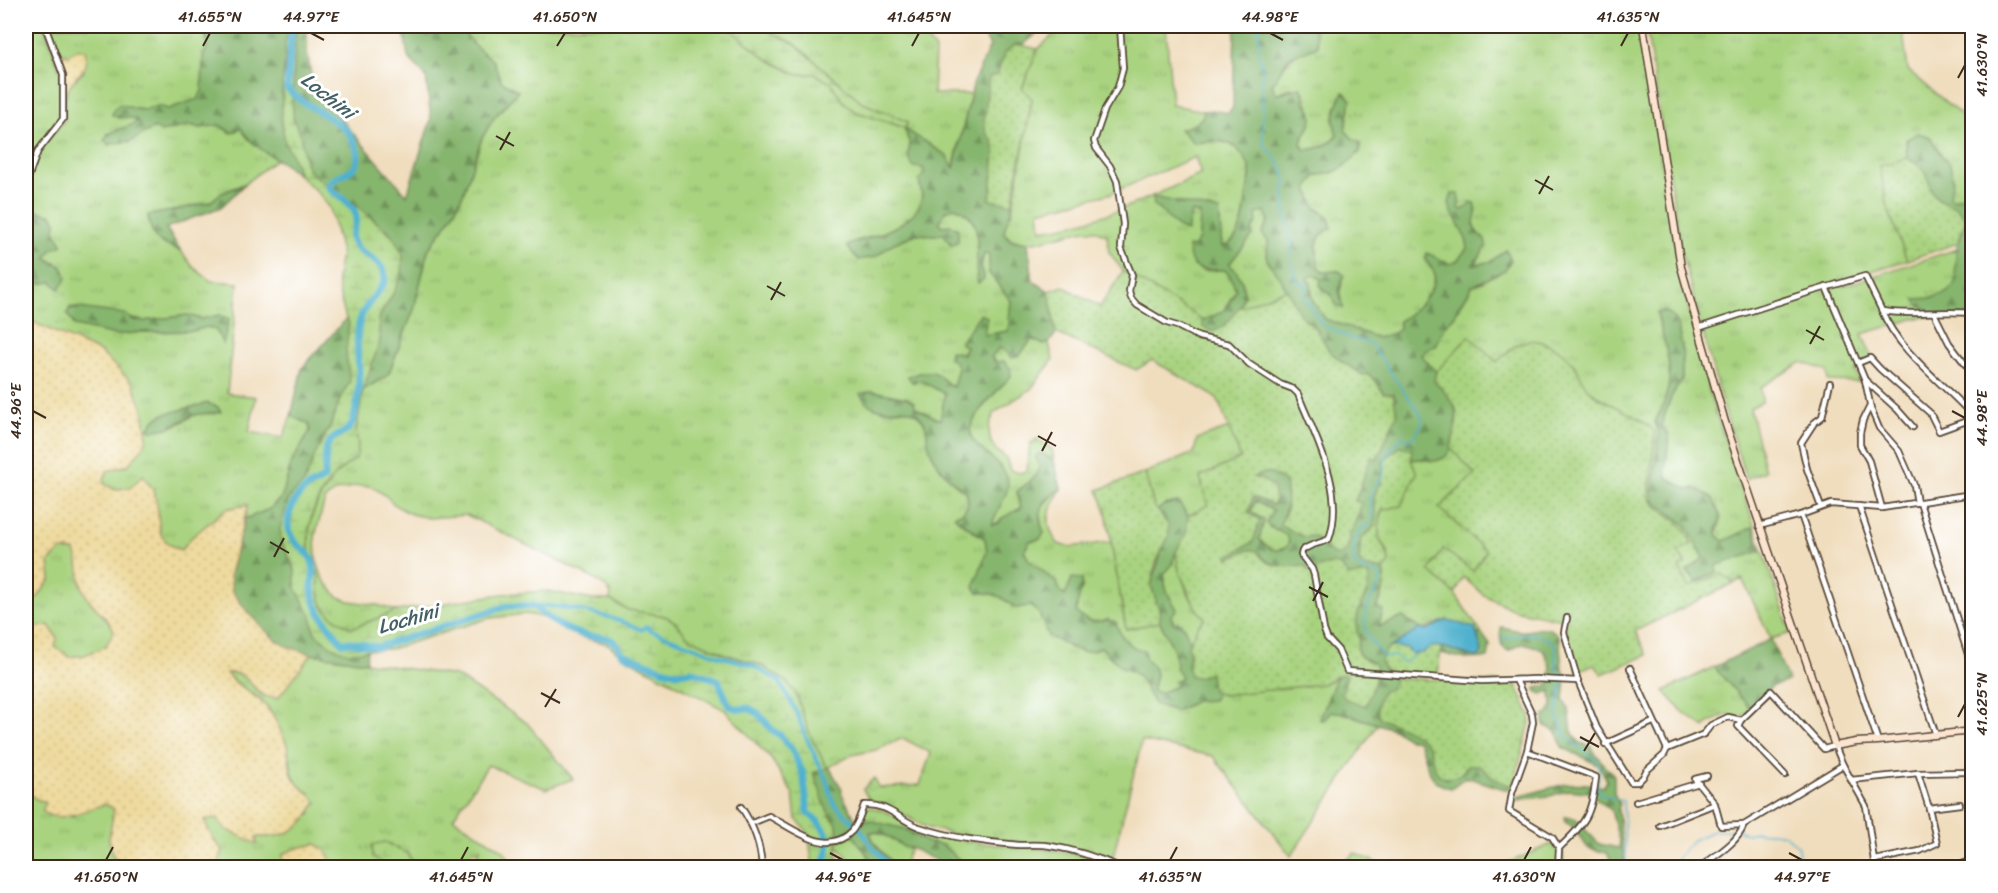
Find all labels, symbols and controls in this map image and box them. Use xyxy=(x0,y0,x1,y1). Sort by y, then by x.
text: 41.655°N xyxy=(178,4,243,30)
text: 44.97°E xyxy=(283,4,341,30)
text: 41.650°N xyxy=(533,4,598,30)
text: 41.645°N xyxy=(887,4,952,30)
text: 44.98°E xyxy=(1242,4,1300,30)
text: 41.635°N xyxy=(1596,4,1660,30)
text: 41.630°N xyxy=(1969,33,1995,97)
water label: Lochini xyxy=(293,63,366,131)
text: 44.96°E xyxy=(3,381,29,439)
text: 44.98°E xyxy=(1969,388,1995,446)
water label: Lochini xyxy=(373,593,446,644)
text: 41.625°N xyxy=(1969,672,1995,736)
text: 41.650°N xyxy=(74,864,139,890)
text: 41.645°N xyxy=(429,864,494,890)
text: 44.96°E xyxy=(815,864,873,890)
text: 41.635°N xyxy=(1138,864,1202,890)
text: 41.630°N xyxy=(1492,864,1556,890)
text: 44.97°E xyxy=(1774,864,1832,890)

